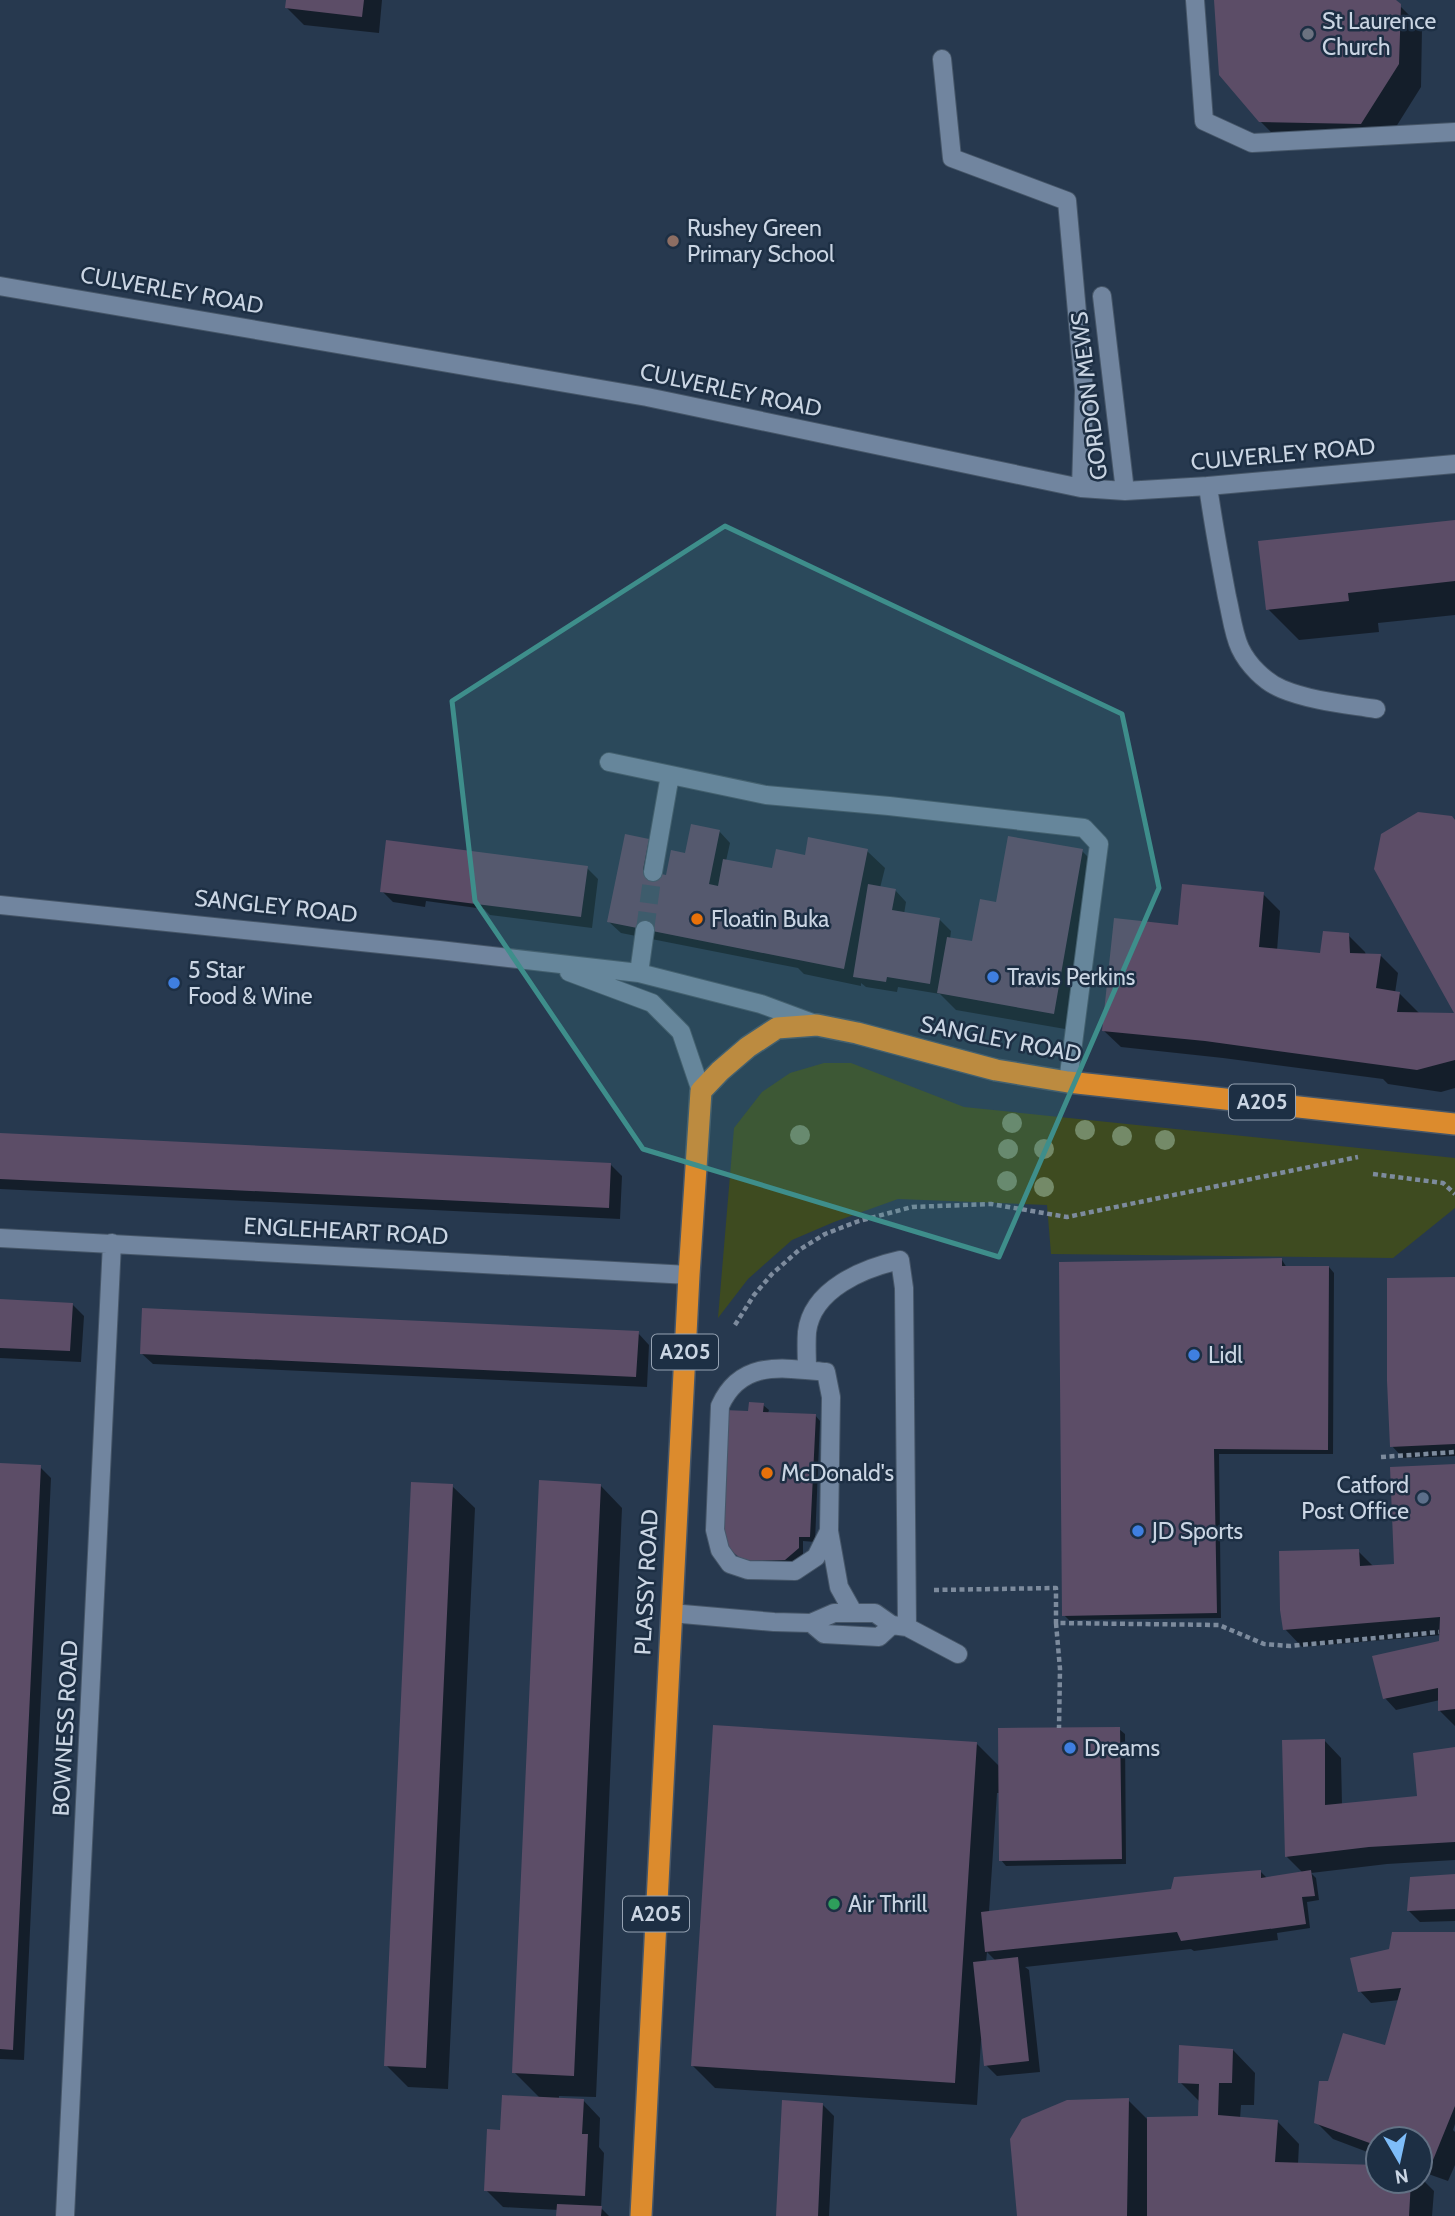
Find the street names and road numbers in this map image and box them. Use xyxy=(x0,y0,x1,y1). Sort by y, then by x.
street label: CULVERLEY ROAD xyxy=(78,260,266,320)
street label: GORDON MEWS xyxy=(1065,310,1113,482)
street label: CULVERLEY ROAD xyxy=(637,357,825,423)
street label: CULVERLEY ROAD xyxy=(1189,432,1377,476)
street label: SANGLEY ROAD xyxy=(193,884,359,928)
street label: SANGLEY ROAD xyxy=(918,1010,1084,1068)
road number: A205 xyxy=(1229,1084,1295,1120)
street label: ENGLEHEART ROAD xyxy=(243,1212,449,1250)
road number: A205 xyxy=(652,1334,718,1370)
street label: PLASSY ROAD xyxy=(628,1508,664,1656)
street label: BOWNESS ROAD xyxy=(46,1639,84,1817)
road number: A205 xyxy=(623,1896,689,1932)

